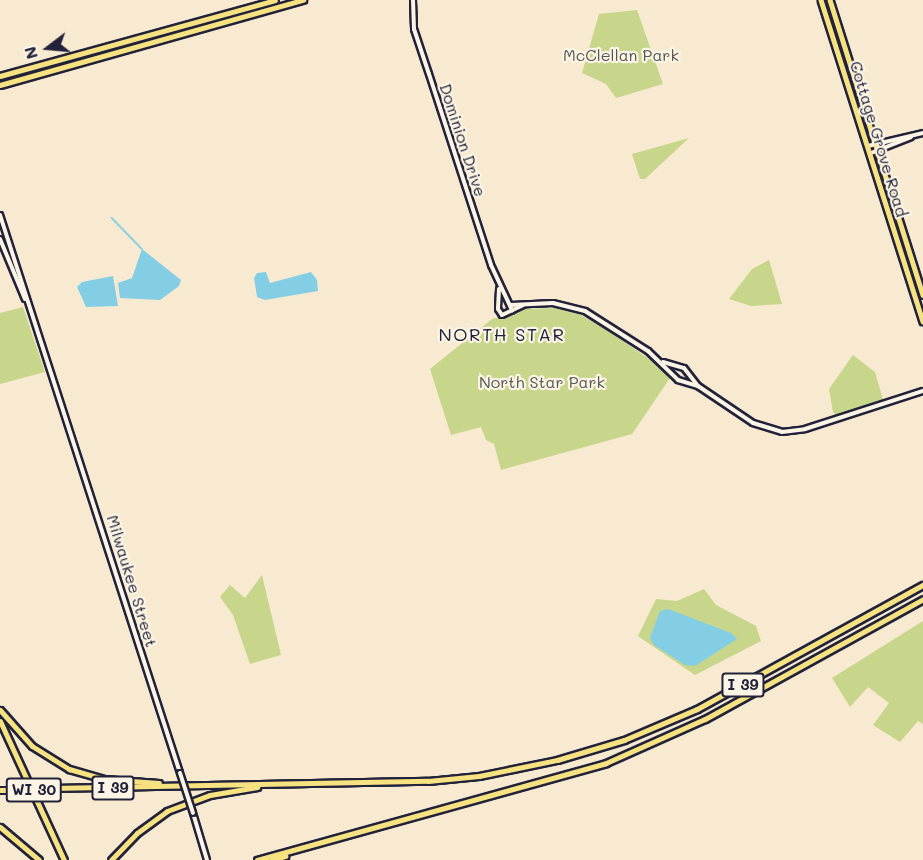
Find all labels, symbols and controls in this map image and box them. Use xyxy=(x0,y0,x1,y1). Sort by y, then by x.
north arrow xyxy=(18,18,78,78)
text: N xyxy=(18,44,42,62)
park label: McClellan Park xyxy=(563,45,679,65)
street label: Cottage Grove Road xyxy=(846,59,912,219)
street label: Dominion Drive xyxy=(436,81,490,199)
district label: NORTH STAR xyxy=(439,323,565,345)
park label: North Star Park xyxy=(479,372,605,392)
street label: Milwaukee Street xyxy=(103,513,161,649)
road number: I 39 xyxy=(720,673,766,697)
road number: I 39 xyxy=(90,776,136,800)
road number: WI 30 xyxy=(6,778,63,802)

